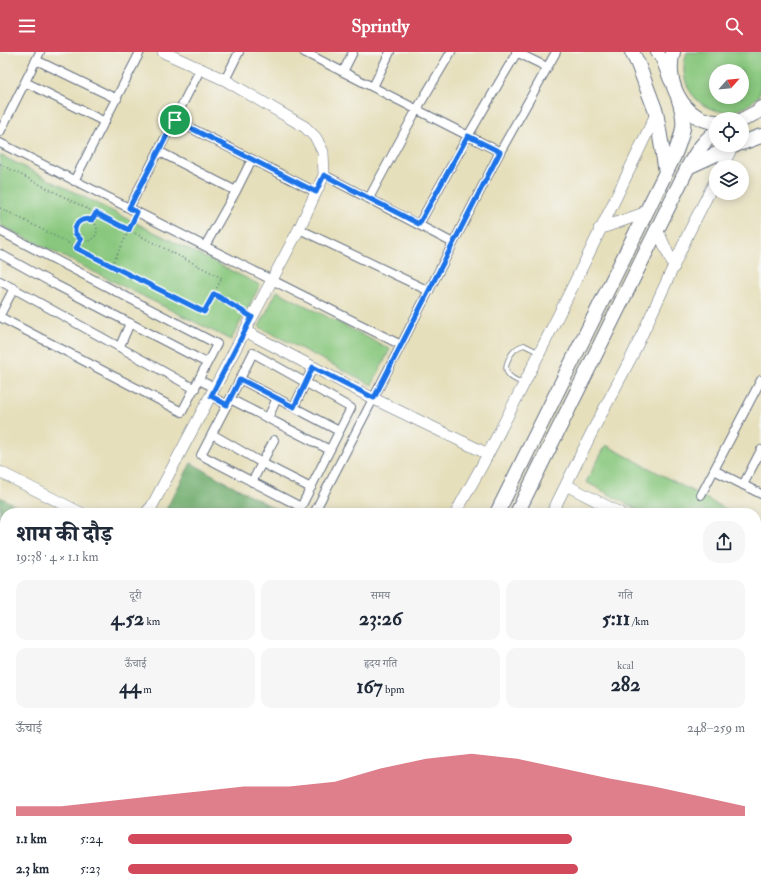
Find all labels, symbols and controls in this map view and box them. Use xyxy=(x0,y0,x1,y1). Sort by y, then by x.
icon: menu xyxy=(16,15,38,37)
text: Sprintly xyxy=(351,15,410,38)
icon: search xyxy=(723,15,745,37)
north arrow xyxy=(709,64,749,104)
map controls xyxy=(709,64,749,200)
pin xyxy=(158,103,192,137)
icon: arrive xyxy=(164,109,186,131)
button: locate xyxy=(709,112,749,152)
button: layers xyxy=(709,160,749,200)
text: शाम की दौड़ xyxy=(16,520,112,548)
button: share xyxy=(703,521,745,563)
text: 19:38 · 4 × 1.1 km xyxy=(16,549,99,565)
text: दूरी xyxy=(130,589,141,602)
text: समय xyxy=(371,589,390,602)
text: गति xyxy=(618,589,633,602)
text: 4.52 xyxy=(111,606,144,631)
text: 23:26 xyxy=(359,606,402,631)
text: 5:11 xyxy=(602,606,630,631)
text: km xyxy=(144,615,160,628)
text: /km xyxy=(630,615,649,628)
text: ऊँचाई xyxy=(125,657,146,670)
text: हृदय गति xyxy=(364,657,397,670)
text: kcal xyxy=(617,659,634,672)
text: 282 xyxy=(611,672,640,697)
text: 44 xyxy=(119,674,141,699)
text: 167 xyxy=(356,674,383,699)
text: m xyxy=(141,683,152,696)
text: bpm xyxy=(383,683,405,696)
text: ऊँचाई xyxy=(16,720,42,736)
text: 248–259 m xyxy=(687,720,745,736)
text: 1.1 km xyxy=(16,831,47,847)
text: 5:24 xyxy=(80,831,103,847)
text: 2.3 km xyxy=(16,861,49,877)
text: 5:23 xyxy=(80,861,101,877)

